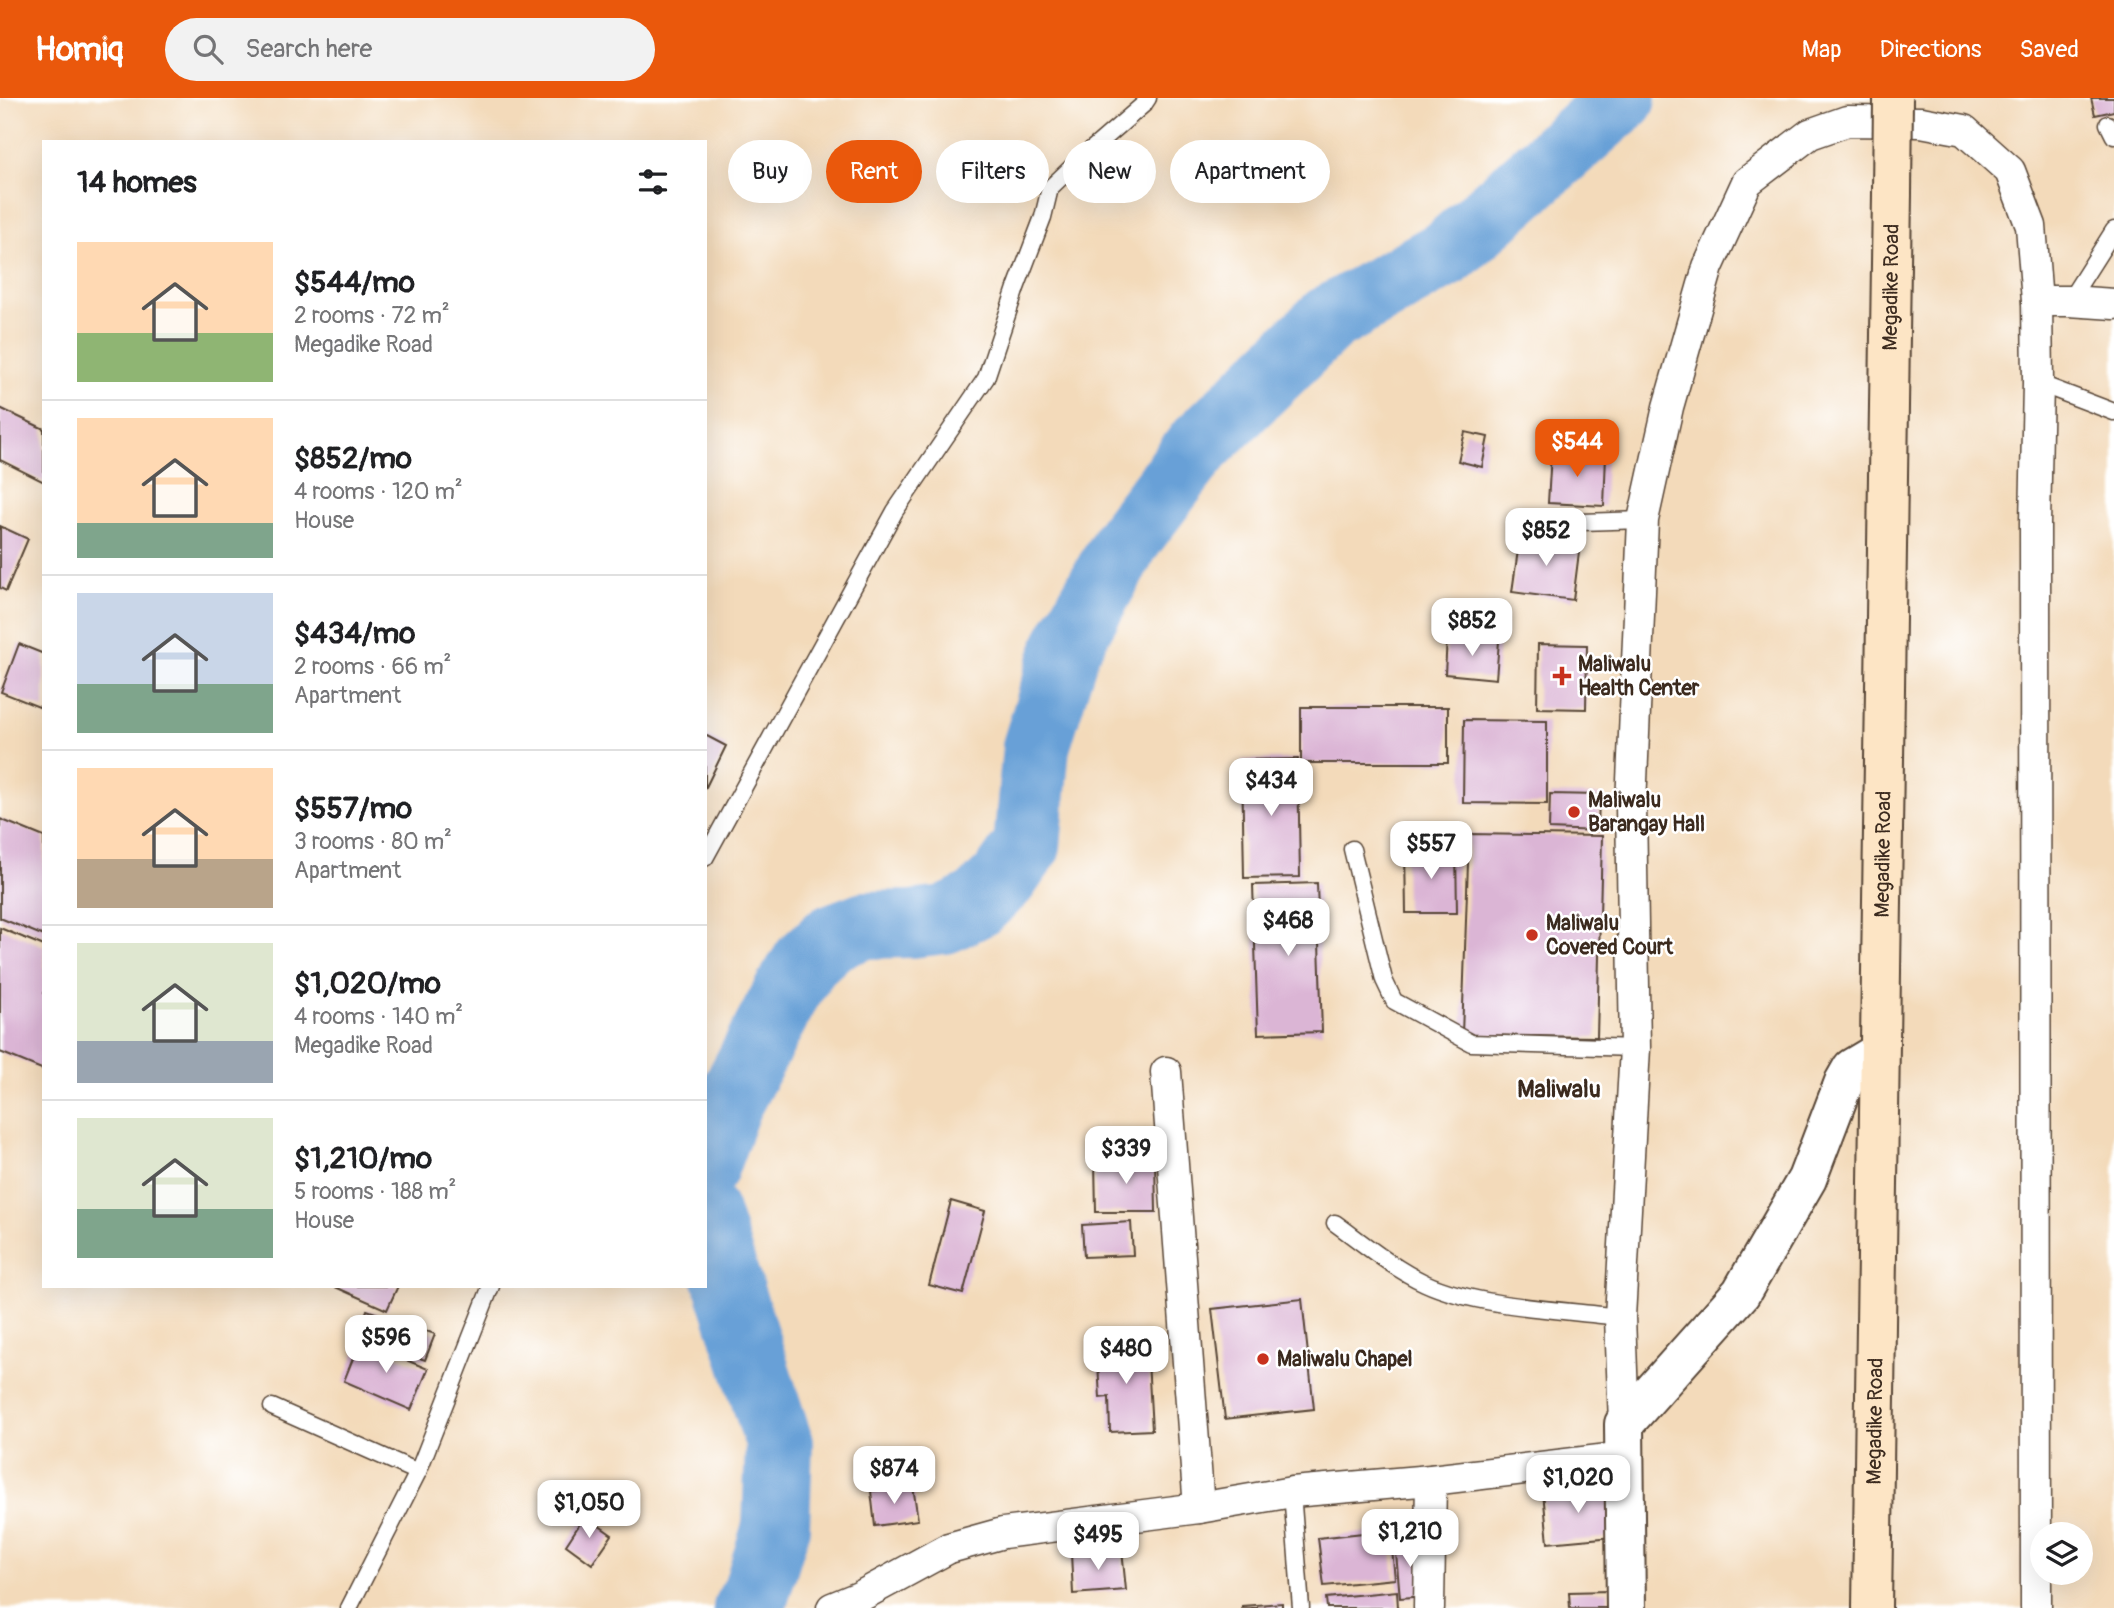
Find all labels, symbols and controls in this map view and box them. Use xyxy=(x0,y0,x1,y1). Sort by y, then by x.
search box xyxy=(165,18,655,81)
text: Homiq xyxy=(35,29,123,70)
icon: search xyxy=(189,30,227,68)
text: Search here xyxy=(245,33,372,65)
text: Map xyxy=(1802,35,1842,64)
text: Directions xyxy=(1880,35,1981,64)
text: Saved xyxy=(2019,35,2079,64)
chip: Buy xyxy=(728,140,812,203)
chip: Rent xyxy=(826,140,922,203)
chip: Filters xyxy=(936,140,1049,203)
chip: New xyxy=(1063,140,1156,203)
chip: Apartment xyxy=(1170,140,1330,203)
icon: filters xyxy=(634,163,672,201)
text: 14 homes xyxy=(77,164,197,201)
street label: Megadike Road xyxy=(1877,223,1906,351)
text: $544/mo xyxy=(294,264,415,301)
icon: home xyxy=(133,270,217,354)
text: 2 rooms · 72 m² xyxy=(294,301,450,330)
text: Megadike Road xyxy=(294,330,433,359)
pin: $544 xyxy=(1536,420,1618,479)
text: $544 xyxy=(1551,427,1603,456)
text: $852/mo xyxy=(294,440,412,477)
icon: home xyxy=(133,446,217,530)
text: 4 rooms · 120 m² xyxy=(294,477,463,506)
text: House xyxy=(294,506,354,535)
pin: $852 xyxy=(1505,508,1587,568)
text: $852 xyxy=(1521,516,1571,545)
pin: $852 xyxy=(1431,598,1513,658)
text: $852 xyxy=(1447,606,1497,635)
text: $434/mo xyxy=(294,615,415,652)
icon: home xyxy=(133,621,217,705)
place label: Maliwalu Health Center xyxy=(1578,651,1700,702)
text: 2 rooms · 66 m² xyxy=(294,652,451,681)
marker: Maliwalu Health Center xyxy=(1552,666,1572,686)
text: Apartment xyxy=(294,681,401,710)
pin: $434 xyxy=(1230,758,1312,818)
text: $434 xyxy=(1245,766,1297,795)
place label: Maliwalu Barangay Hall xyxy=(1588,787,1705,838)
text: $557/mo xyxy=(294,790,412,827)
street label: Megadike Road xyxy=(1869,790,1898,918)
icon: home xyxy=(133,796,217,880)
marker: Maliwalu Barangay Hall xyxy=(1566,804,1582,820)
pin: $557 xyxy=(1390,822,1472,881)
text: 3 rooms · 80 m² xyxy=(294,827,452,856)
text: $557 xyxy=(1406,829,1456,858)
text: Apartment xyxy=(294,856,401,885)
pin: $468 xyxy=(1247,898,1329,958)
text: $468 xyxy=(1263,906,1313,935)
place label: Maliwalu Covered Court xyxy=(1546,910,1674,961)
marker: Maliwalu Covered Court xyxy=(1524,927,1540,943)
text: $1,020/mo xyxy=(294,965,441,1002)
icon: home xyxy=(133,971,217,1055)
text: 4 rooms · 140 m² xyxy=(294,1002,463,1031)
text: Megadike Road xyxy=(294,1031,433,1060)
district label: Maliwalu xyxy=(1517,1075,1601,1104)
pin: $339 xyxy=(1085,1126,1167,1186)
text: $339 xyxy=(1101,1134,1151,1163)
text: $1,210/mo xyxy=(294,1140,432,1177)
icon: home xyxy=(133,1146,217,1230)
text: 5 rooms · 188 m² xyxy=(294,1177,456,1206)
text: House xyxy=(294,1206,354,1235)
pin: $596 xyxy=(345,1316,427,1375)
text: $596 xyxy=(361,1323,411,1352)
pin: $480 xyxy=(1085,1326,1167,1386)
text: $480 xyxy=(1099,1334,1153,1363)
place label: Maliwalu Chapel xyxy=(1277,1346,1413,1373)
marker: Maliwalu Chapel xyxy=(1255,1351,1271,1367)
street label: Megadike Road xyxy=(1861,1357,1890,1485)
pin: $874 xyxy=(853,1446,935,1506)
text: $874 xyxy=(869,1454,919,1483)
pin: $1,020 xyxy=(1521,1456,1635,1515)
text: $1,020 xyxy=(1542,1463,1614,1492)
pin: $1,050 xyxy=(532,1480,646,1540)
text: $1,050 xyxy=(553,1488,625,1517)
pin: $1,210 xyxy=(1353,1510,1467,1569)
pin: $495 xyxy=(1057,1512,1139,1572)
text: $1,210 xyxy=(1378,1517,1442,1546)
text: $495 xyxy=(1073,1520,1123,1549)
map controls xyxy=(2030,1522,2093,1585)
button: layers xyxy=(2030,1522,2093,1585)

